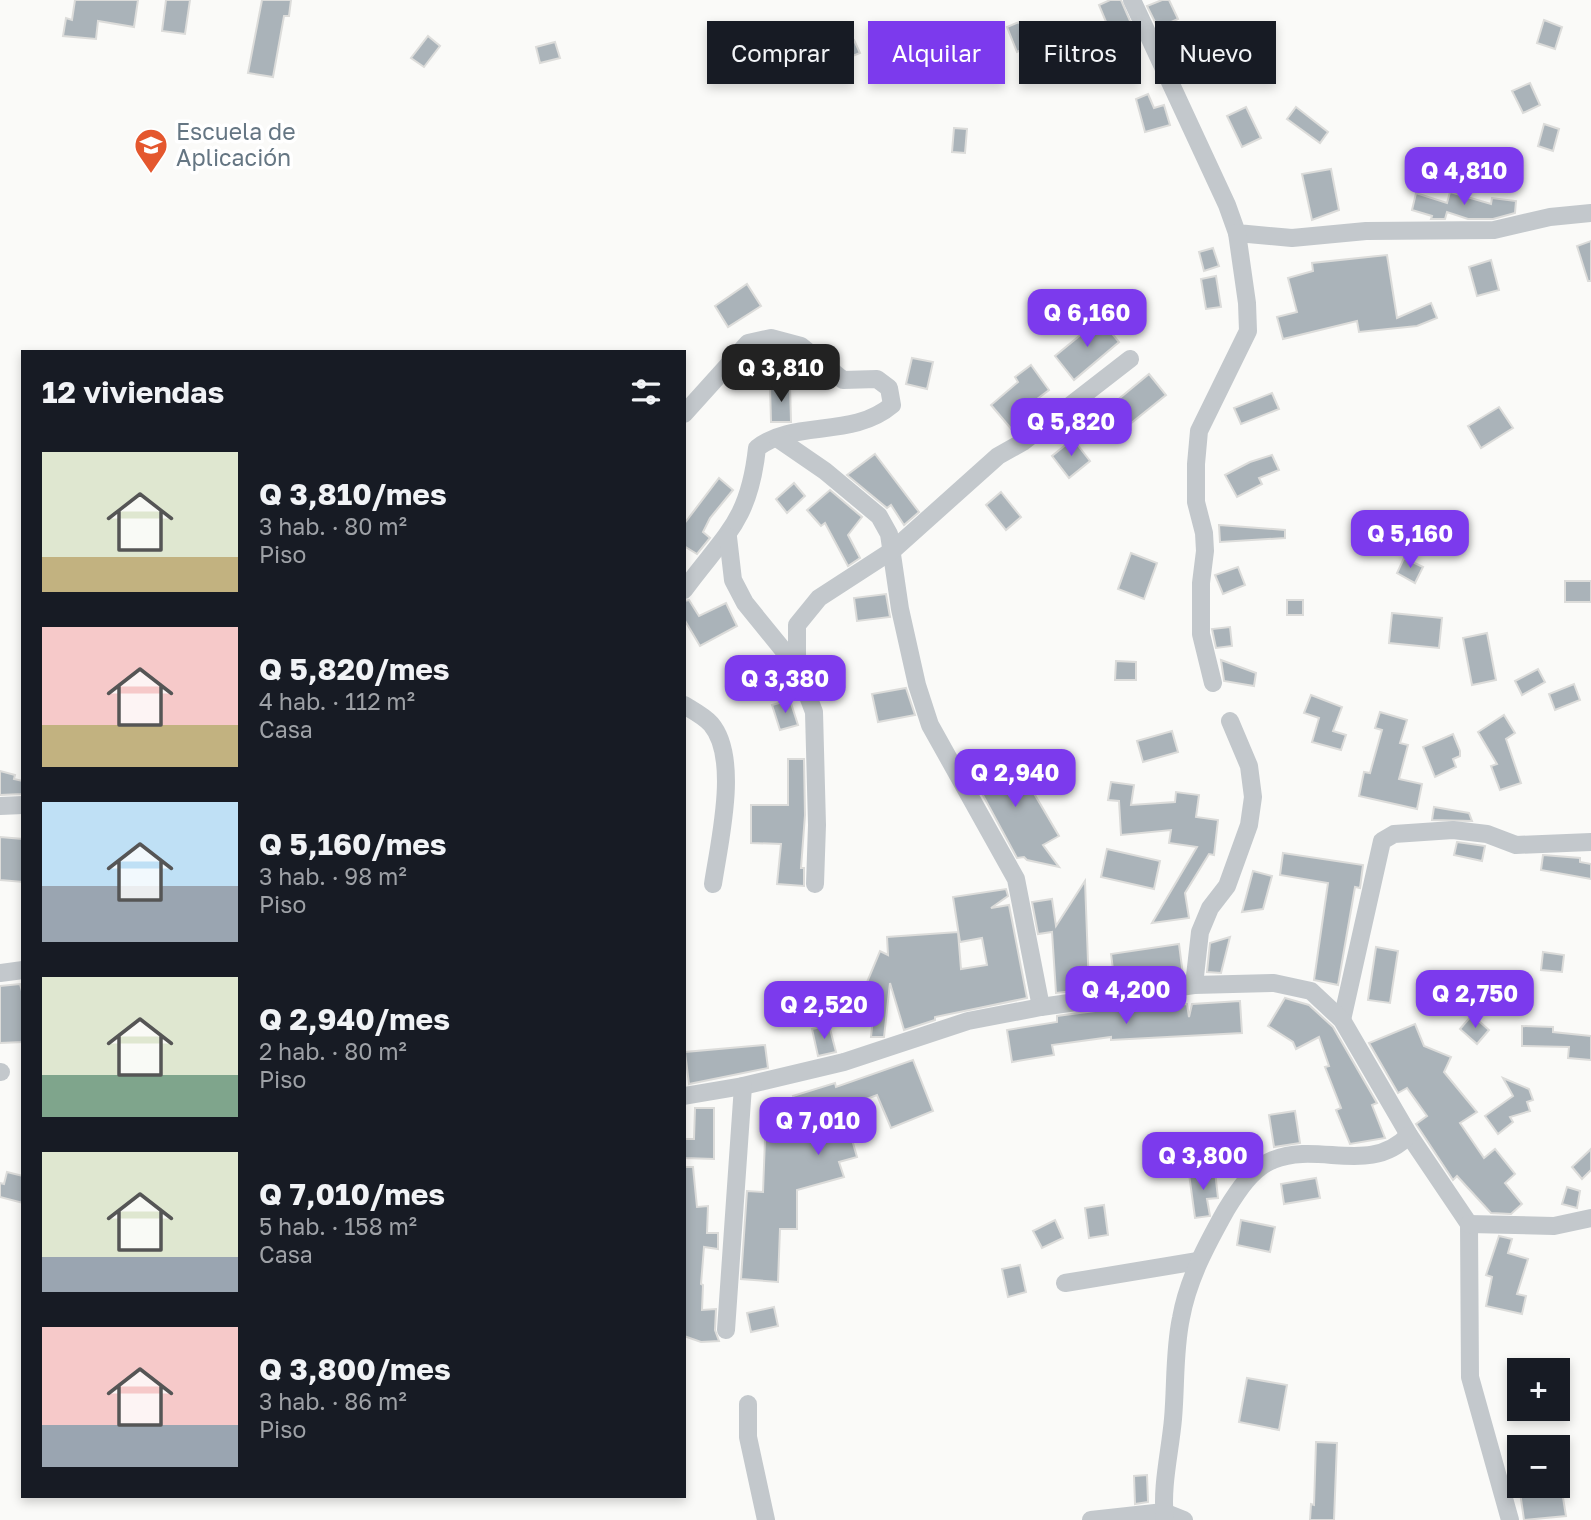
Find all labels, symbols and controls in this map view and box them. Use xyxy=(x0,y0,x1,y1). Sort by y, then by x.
chip: Comprar xyxy=(707,21,854,84)
chip: Alquilar xyxy=(868,21,1005,84)
chip: Filtros xyxy=(1019,21,1141,84)
chip: Nuevo xyxy=(1155,21,1276,84)
place label: Escuela de Aplicación xyxy=(176,117,296,171)
school or university icon: Escuela de Aplicación xyxy=(132,126,170,175)
pin: Q 4,810 xyxy=(1399,148,1529,207)
text: Q 4,810 xyxy=(1421,156,1507,184)
pin: Q 6,160 xyxy=(1022,290,1152,349)
text: Q 6,160 xyxy=(1044,298,1130,326)
pin: Q 3,810 xyxy=(716,344,846,404)
text: Q 3,810 xyxy=(738,353,824,381)
icon: filters xyxy=(627,373,665,411)
text: 12 viviendas xyxy=(42,374,224,410)
pin: Q 5,820 xyxy=(1006,398,1136,458)
text: Q 5,820 xyxy=(1027,407,1115,435)
text: Q 3,810/mes xyxy=(259,476,447,512)
icon: home xyxy=(98,480,182,564)
pin: Q 5,160 xyxy=(1345,510,1475,570)
text: 3 hab. · 80 m² xyxy=(259,512,407,540)
text: Q 5,160 xyxy=(1367,519,1453,547)
text: Piso xyxy=(259,540,306,568)
text: Q 5,820/mes xyxy=(259,651,450,687)
icon: home xyxy=(98,655,182,739)
pin: Q 3,380 xyxy=(720,656,850,715)
text: Q 3,380 xyxy=(741,664,829,692)
text: 4 hab. · 112 m² xyxy=(259,687,415,715)
text: Casa xyxy=(259,715,313,743)
pin: Q 2,940 xyxy=(950,750,1080,809)
text: Q 2,940 xyxy=(971,758,1059,786)
text: Q 5,160/mes xyxy=(259,826,447,862)
icon: home xyxy=(98,830,182,914)
text: 3 hab. · 98 m² xyxy=(259,862,407,890)
text: Piso xyxy=(259,890,306,918)
pin: Q 4,200 xyxy=(1061,967,1191,1026)
pin: Q 2,750 xyxy=(1410,970,1540,1030)
text: Q 4,200 xyxy=(1081,975,1171,1003)
text: Q 2,750 xyxy=(1432,979,1518,1007)
pin: Q 2,520 xyxy=(759,982,889,1041)
text: Q 2,520 xyxy=(780,990,868,1018)
text: Q 2,940/mes xyxy=(259,1001,450,1037)
icon: home xyxy=(98,1005,182,1089)
text: 2 hab. · 80 m² xyxy=(259,1037,407,1065)
text: Piso xyxy=(259,1065,306,1093)
pin: Q 7,010 xyxy=(753,1098,883,1157)
text: Q 7,010 xyxy=(775,1106,861,1134)
pin: Q 3,800 xyxy=(1138,1132,1268,1192)
text: Q 3,800 xyxy=(1158,1141,1248,1169)
text: Q 7,010/mes xyxy=(259,1176,445,1212)
icon: home xyxy=(98,1180,182,1264)
text: 5 hab. · 158 m² xyxy=(259,1212,417,1240)
text: Casa xyxy=(259,1240,313,1268)
text: Q 3,800/mes xyxy=(259,1351,451,1387)
icon: home xyxy=(98,1355,182,1439)
map controls xyxy=(1507,1358,1570,1498)
button: + xyxy=(1507,1358,1570,1421)
text: 3 hab. · 86 m² xyxy=(259,1387,407,1415)
text: Piso xyxy=(259,1415,306,1443)
button: − xyxy=(1507,1435,1570,1498)

